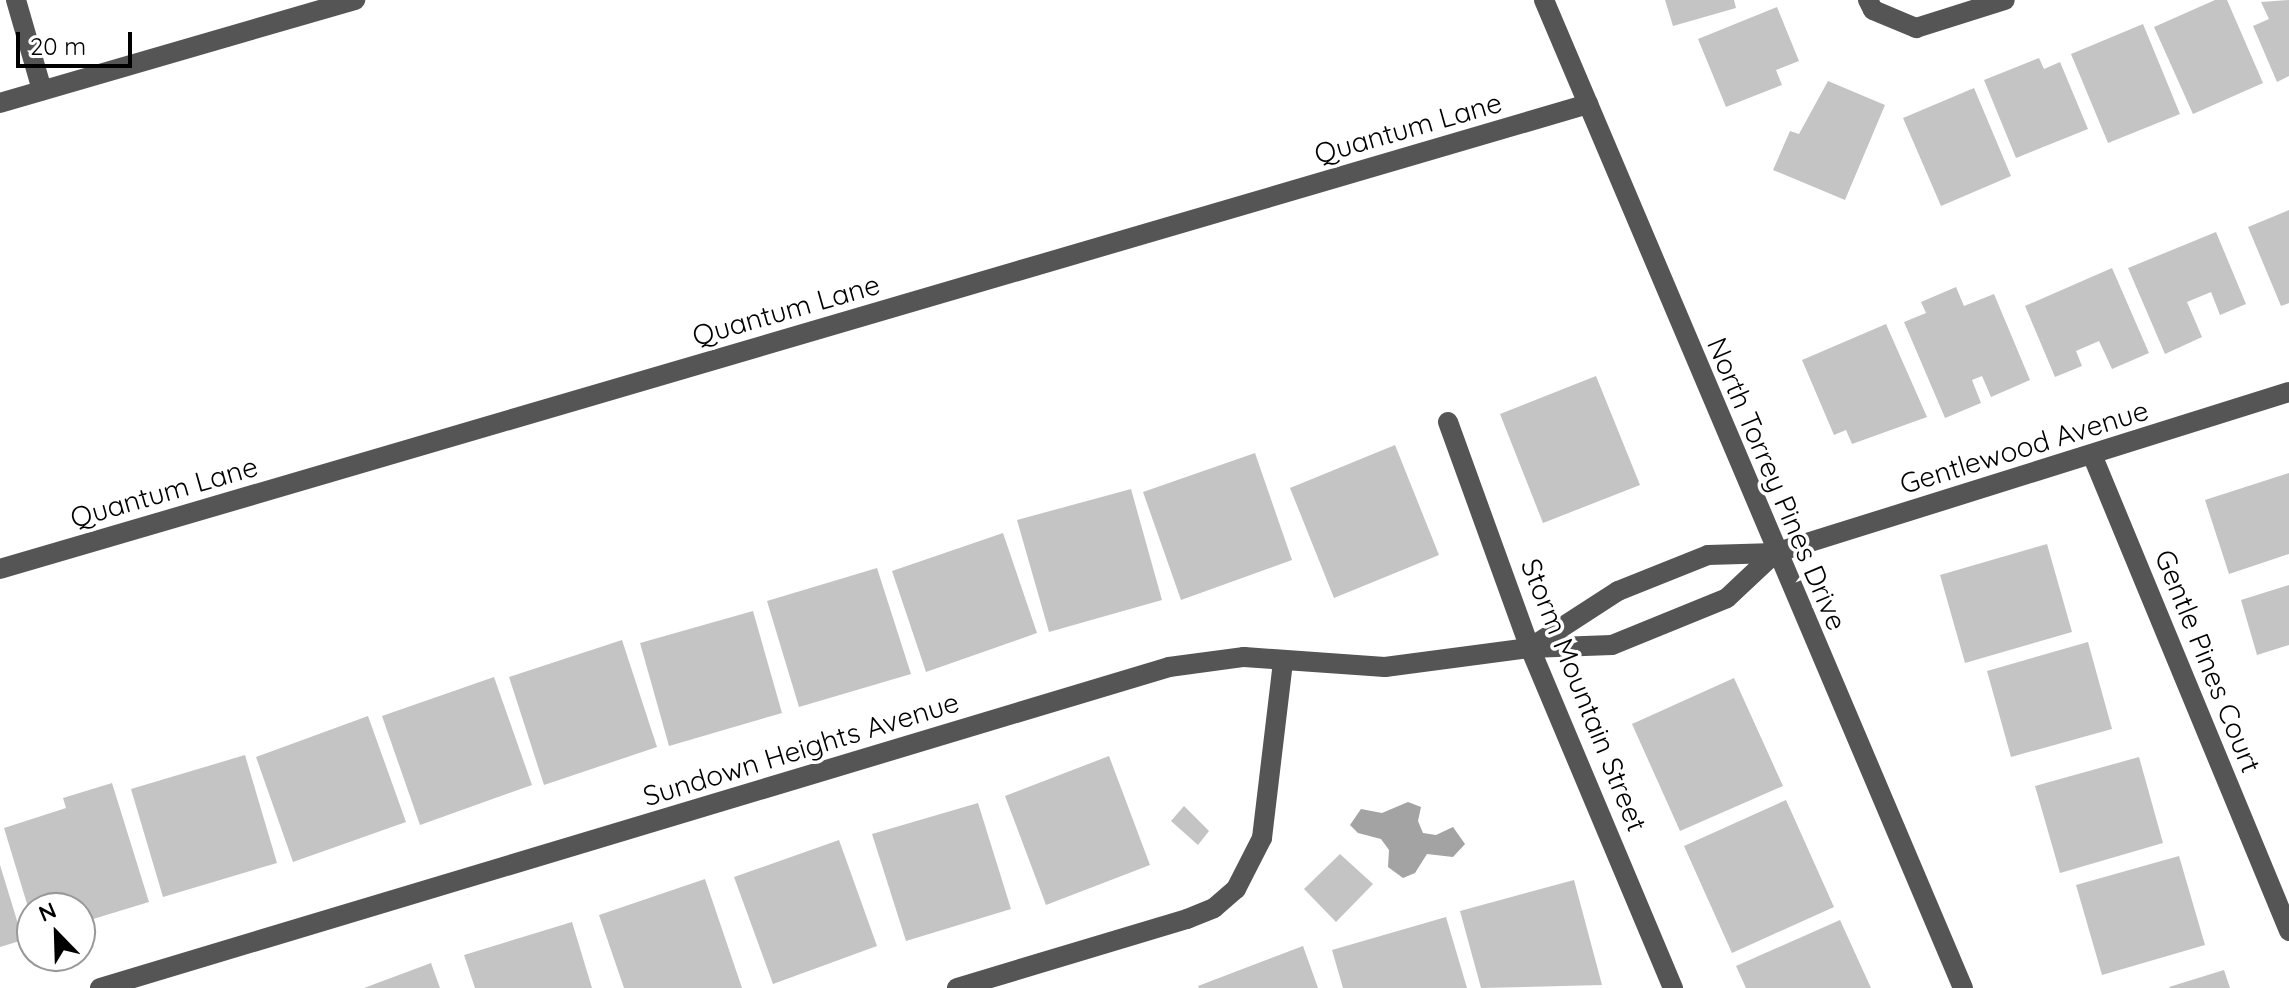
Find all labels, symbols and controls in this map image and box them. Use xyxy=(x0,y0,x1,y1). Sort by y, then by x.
scale bar xyxy=(20,16,136,66)
text: 20 m xyxy=(30,31,86,61)
street label: Quantum Lane xyxy=(1310,85,1506,171)
street label: Quantum Lane xyxy=(688,267,884,353)
street label: North Torrey Pines Drive xyxy=(1700,333,1854,635)
street label: Gentlewood Avenue xyxy=(1896,393,2152,501)
street label: Quantum Lane xyxy=(66,449,262,535)
street label: Gentle Pines Court xyxy=(2148,545,2268,777)
street label: Storm Mountain Street xyxy=(1514,554,1654,836)
street label: Sundown Heights Avenue xyxy=(639,685,963,813)
north arrow xyxy=(16,892,96,972)
text: N xyxy=(34,896,60,928)

